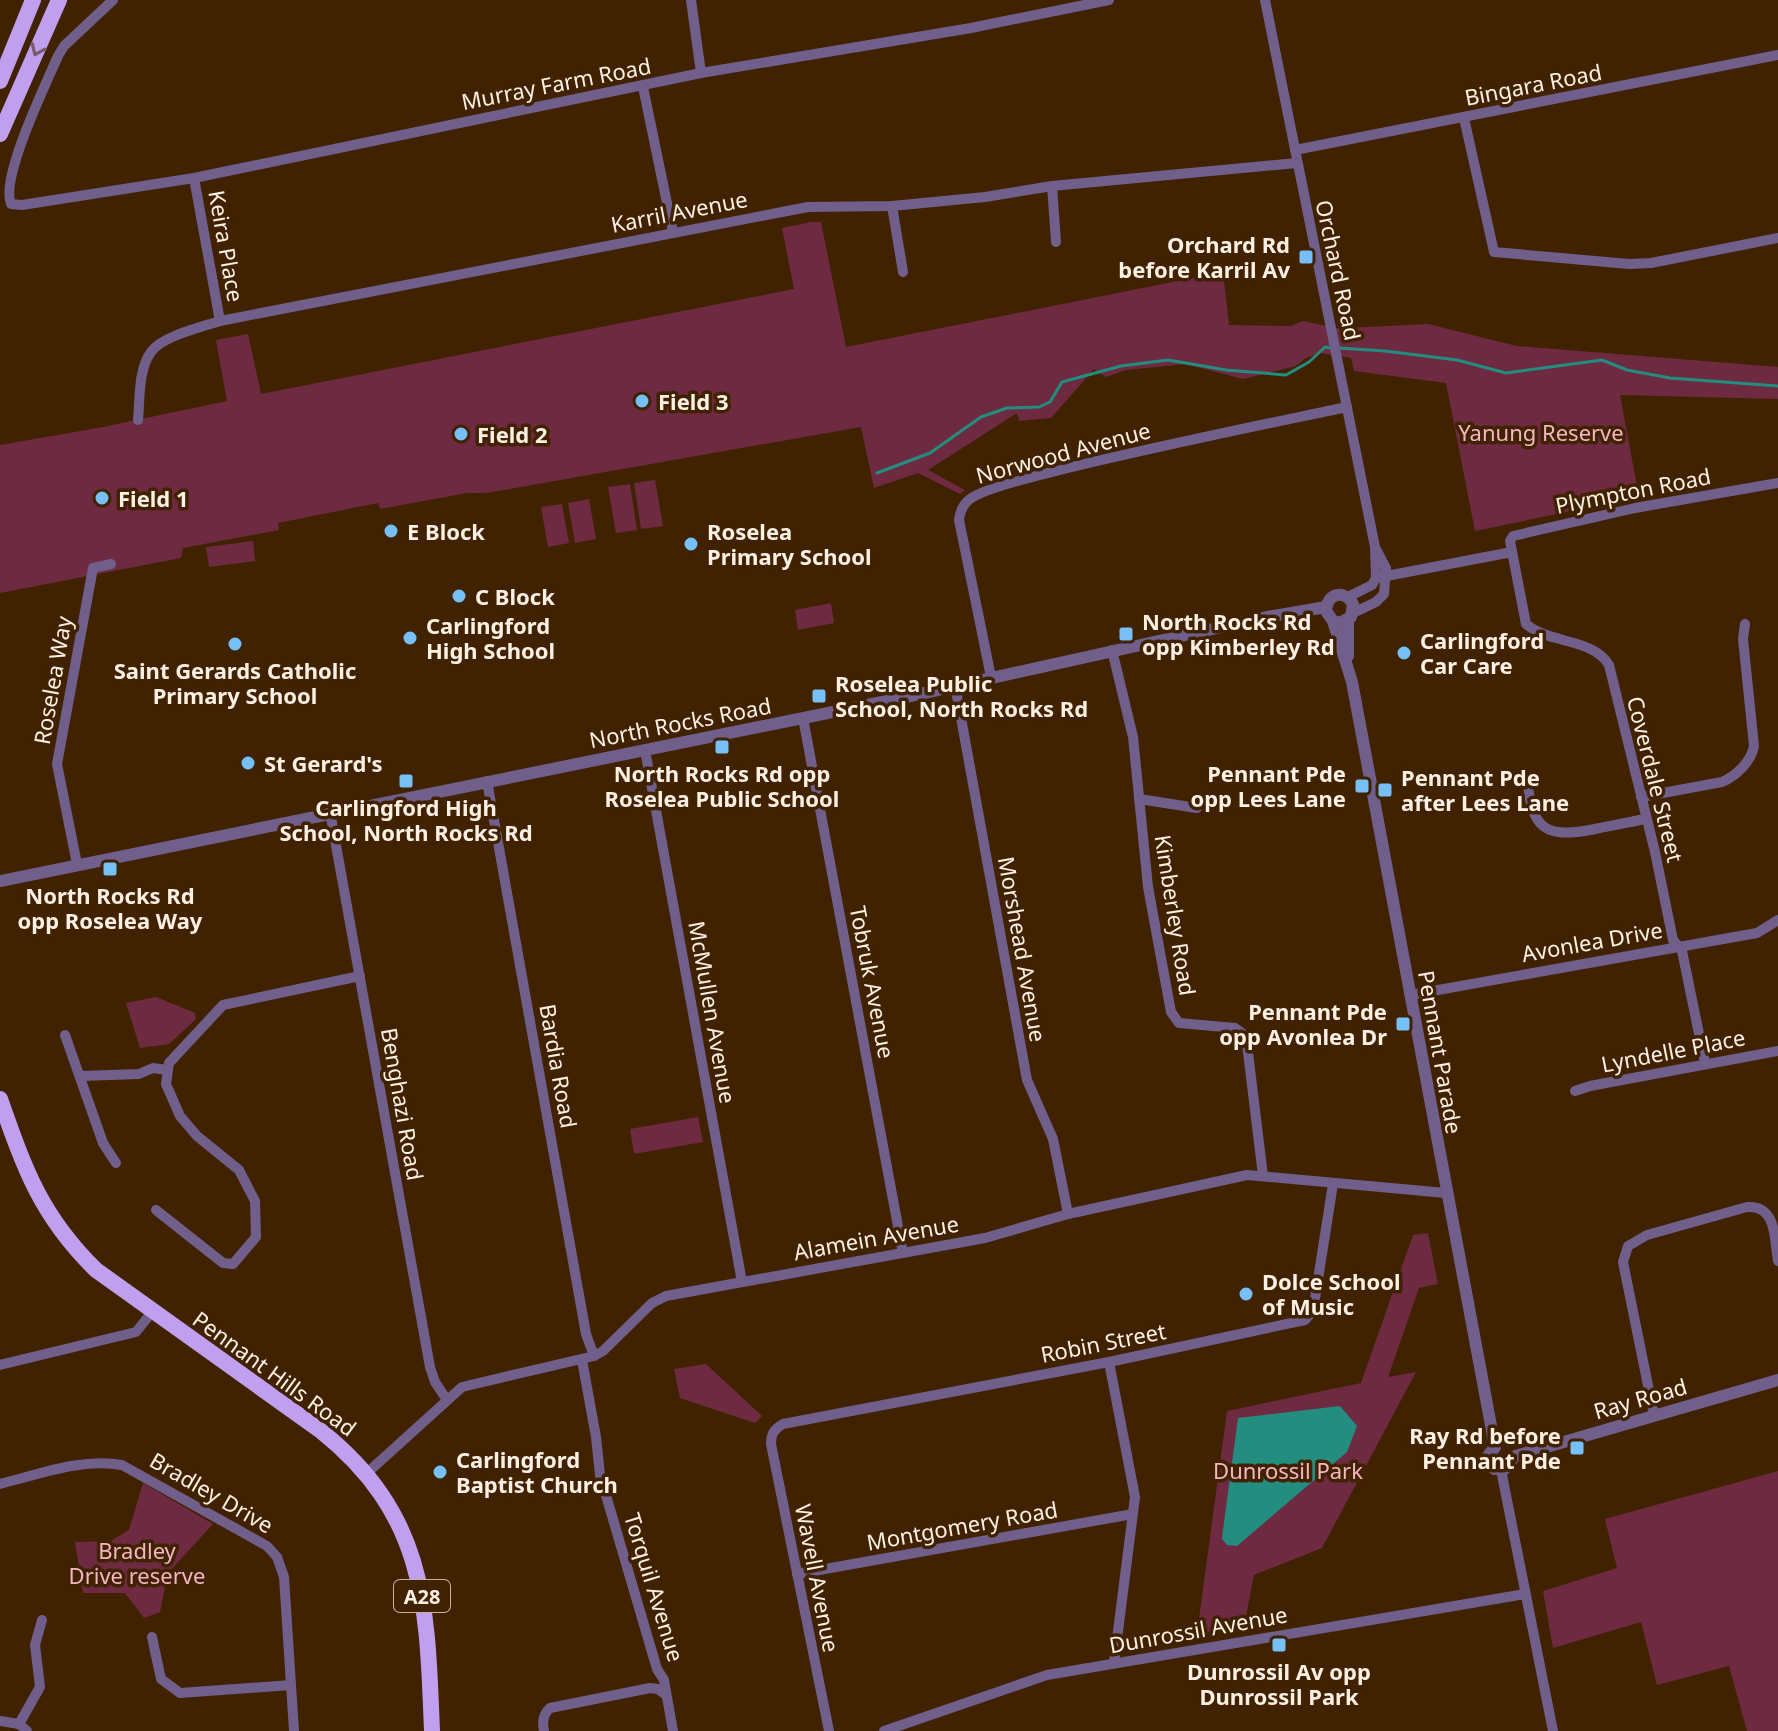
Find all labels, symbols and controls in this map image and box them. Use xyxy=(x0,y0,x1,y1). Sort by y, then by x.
one-way arrow xyxy=(31,41,47,56)
street label: Murray Farm Road xyxy=(459,50,653,116)
street label: Bingara Road xyxy=(1462,56,1604,112)
street label: Karril Avenue xyxy=(608,183,750,239)
street label: Keira Place xyxy=(202,188,252,304)
street label: Orchard Road xyxy=(1309,197,1369,343)
place label: Orchard Rd before Karril Av xyxy=(1118,229,1290,284)
marker: Orchard Rd before Karril Av xyxy=(1297,248,1315,266)
place label: Field 3 xyxy=(658,386,729,416)
marker: Field 3 xyxy=(633,392,651,410)
street label: Norwood Avenue xyxy=(972,414,1154,490)
park label: Yanung Reserve xyxy=(1458,417,1624,447)
place label: Field 2 xyxy=(477,419,548,449)
marker: Field 2 xyxy=(452,425,470,443)
street label: Plympton Road xyxy=(1553,460,1713,520)
place label: Field 1 xyxy=(118,483,189,513)
marker: Field 1 xyxy=(93,489,111,507)
place label: E Block xyxy=(407,516,485,546)
place label: Roselea Primary School xyxy=(707,516,872,571)
marker: E Block xyxy=(382,522,400,540)
marker: Roselea Primary School xyxy=(682,535,700,553)
place label: C Block xyxy=(475,581,555,611)
marker: C Block xyxy=(450,587,468,605)
place label: North Rocks Rd opp Kimberley Rd xyxy=(1142,606,1335,661)
place label: Carlingford High School xyxy=(426,610,555,665)
street label: Roselea Way xyxy=(26,613,78,746)
marker: North Rocks Rd opp Kimberley Rd xyxy=(1117,625,1135,643)
place label: Carlingford Car Care xyxy=(1420,625,1544,680)
marker: Carlingford High School xyxy=(401,629,419,647)
marker: Saint Gerards Catholic Primary School xyxy=(226,635,244,653)
marker: Carlingford Car Care xyxy=(1395,644,1413,662)
place label: Saint Gerards Catholic Primary School xyxy=(114,655,356,710)
place label: Roselea Public School, North Rocks Rd xyxy=(835,668,1088,723)
marker: Roselea Public School, North Rocks Rd xyxy=(810,687,828,705)
street label: North Rocks Road xyxy=(586,690,774,754)
street label: Coverdale Street xyxy=(1621,693,1691,865)
marker: North Rocks Rd opp Roselea Public School xyxy=(713,738,731,756)
place label: St Gerard's xyxy=(264,748,383,778)
marker: St Gerard's xyxy=(239,754,257,772)
place label: North Rocks Rd opp Roselea Public School xyxy=(605,758,839,813)
place label: Pennant Pde opp Lees Lane xyxy=(1190,758,1346,813)
place label: Pennant Pde after Lees Lane xyxy=(1401,762,1569,817)
marker: Carlingford High School, North Rocks Rd xyxy=(397,772,415,790)
marker: Pennant Pde opp Lees Lane xyxy=(1353,777,1371,795)
marker: Pennant Pde after Lees Lane xyxy=(1376,781,1394,799)
place label: Carlingford High School, North Rocks Rd xyxy=(279,792,533,847)
street label: Kimberley Road xyxy=(1148,832,1204,998)
street label: Morshead Avenue xyxy=(992,854,1054,1044)
marker: North Rocks Rd opp Roselea Way xyxy=(101,860,119,878)
place label: North Rocks Rd opp Roselea Way xyxy=(18,880,203,935)
street label: Tobruk Avenue xyxy=(843,903,903,1061)
street label: Avonlea Drive xyxy=(1519,914,1665,968)
street label: McMullen Avenue xyxy=(682,919,744,1105)
street label: Pennant Parade xyxy=(1412,968,1470,1136)
place label: Pennant Pde opp Avonlea Dr xyxy=(1219,996,1387,1051)
street label: Bardia Road xyxy=(533,1002,585,1130)
marker: Pennant Pde opp Avonlea Dr xyxy=(1394,1015,1412,1033)
street label: Lyndelle Place xyxy=(1598,1021,1748,1079)
street label: Benghazi Road xyxy=(375,1025,431,1183)
street label: Alamein Avenue xyxy=(791,1208,961,1266)
place label: Dolce School of Music xyxy=(1262,1266,1400,1321)
marker: Dolce School of Music xyxy=(1237,1285,1255,1303)
street label: Pennant Hills Road xyxy=(187,1304,363,1442)
street label: Robin Street xyxy=(1038,1315,1168,1369)
street label: Ray Road xyxy=(1590,1370,1690,1426)
place label: Ray Rd before Pennant Pde xyxy=(1409,1420,1561,1475)
marker: Ray Rd before Pennant Pde xyxy=(1568,1439,1586,1457)
place label: Carlingford Baptist Church xyxy=(456,1444,618,1499)
street label: Bradley Drive xyxy=(145,1445,279,1539)
park label: Dunrossil Park xyxy=(1213,1455,1363,1485)
marker: Carlingford Baptist Church xyxy=(431,1463,449,1481)
street label: Montgomery Road xyxy=(864,1493,1060,1557)
street label: Wavell Avenue xyxy=(789,1501,847,1655)
street label: Torquil Avenue xyxy=(618,1509,692,1665)
park label: Bradley Drive reserve xyxy=(69,1535,205,1590)
road number: A28 xyxy=(394,1580,450,1612)
street label: Dunrossil Avenue xyxy=(1106,1599,1290,1659)
marker: Dunrossil Av opp Dunrossil Park xyxy=(1270,1636,1288,1654)
place label: Dunrossil Av opp Dunrossil Park xyxy=(1187,1656,1371,1711)

